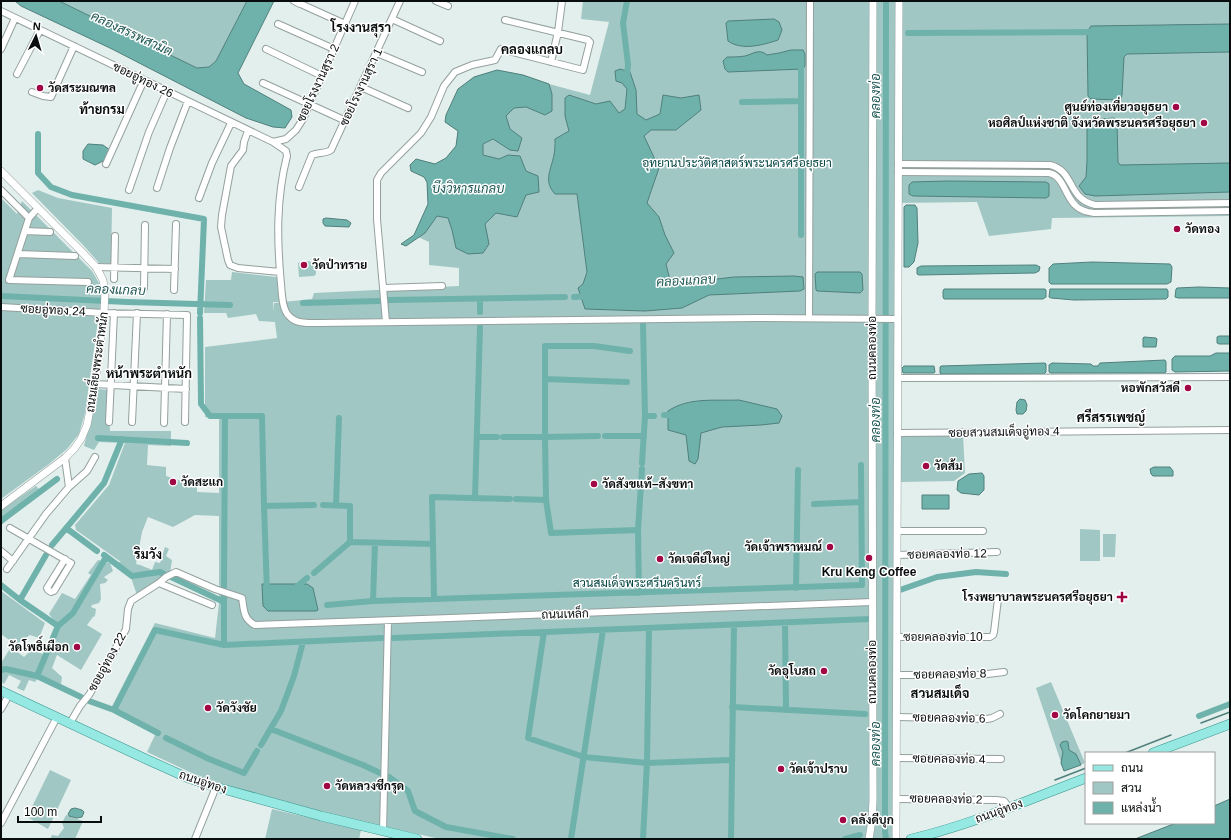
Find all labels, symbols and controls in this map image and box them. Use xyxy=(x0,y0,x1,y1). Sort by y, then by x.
water label: คลองสรรพสามิต xyxy=(89,7,175,59)
north arrow xyxy=(16,16,56,56)
district label: โรงงานสุรา xyxy=(330,18,391,38)
text: N xyxy=(32,20,41,32)
street label: ซอยโรงงานสุรา 2 xyxy=(293,41,344,125)
district label: คลองแกลบ xyxy=(501,42,563,57)
street label: ซอยโรงงานสุรา 1 xyxy=(336,45,387,129)
street label: ซอยอู่ทอง 26 xyxy=(110,59,176,102)
water label: คลองท่อ xyxy=(868,73,883,119)
place label: วัดสระมณฑล xyxy=(48,81,116,95)
marker: วัดสระมณฑล xyxy=(35,83,45,93)
place label: ศูนย์ท่องเที่ยวอยุธยา xyxy=(1065,96,1168,115)
district label: ท้ายกรม xyxy=(79,101,125,117)
marker: ศูนย์ท่องเที่ยวอยุธยา xyxy=(1171,102,1181,112)
place label: หอศิลป์แห่งชาติ จังหวัดพระนครศรีอยุธยา xyxy=(988,115,1196,131)
marker: หอศิลป์แห่งชาติ จังหวัดพระนครศรีอยุธยา xyxy=(1199,118,1209,128)
park label: อุทยานประวัติศาสตร์พระนครศรีอยุธยา xyxy=(642,155,832,172)
water label: บึงวิหารแกลบ xyxy=(432,180,505,196)
place label: วัดทอง xyxy=(1185,222,1220,236)
marker: วัดทอง xyxy=(1172,224,1182,234)
place label: วัดป่าทราย xyxy=(312,258,367,272)
marker: วัดป่าทราย xyxy=(299,260,309,270)
water label: คลองแกลบ xyxy=(656,271,717,290)
water label: คลองแกลบ xyxy=(86,281,147,298)
street label: ซอยอู่ทอง 24 xyxy=(20,301,86,320)
street label: ถนนเลี่ยงพระตำหนัก xyxy=(79,310,111,413)
street label: ถนนคลองท่อ xyxy=(865,316,879,380)
district label: หน้าพระตำหนัก xyxy=(106,365,192,381)
place label: หอพักสวัสดี xyxy=(1121,380,1180,395)
marker: หอพักสวัสดี xyxy=(1183,383,1193,393)
water label: คลองท่อ xyxy=(868,397,883,443)
district label: ศรีสรรเพชญ์ xyxy=(1077,408,1146,426)
street label: ซอยสวนสมเด็จอู่ทอง 4 xyxy=(948,422,1060,441)
place label: วัดส้ม xyxy=(934,458,963,473)
marker: วัดส้ม xyxy=(921,461,931,471)
place label: วัดสะแก xyxy=(181,475,223,489)
place label: วัดสังขแท้–สังขทา xyxy=(602,476,693,491)
marker: วัดสะแก xyxy=(168,477,178,487)
marker: วัดสังขแท้–สังขทา xyxy=(589,479,599,489)
place label: วัดเจ้าพราหมณ์ xyxy=(744,539,823,554)
marker: วัดเจ้าพราหมณ์ xyxy=(825,542,835,552)
district label: ริมวัง xyxy=(133,546,162,562)
street label: ซอยคลองท่อ 12 xyxy=(907,546,987,562)
place label: วัดเจดีย์ใหญ่ xyxy=(668,551,730,566)
marker: Kru Keng Coffee xyxy=(864,553,874,563)
marker: วัดเจดีย์ใหญ่ xyxy=(655,554,665,564)
place label: Kru Keng Coffee xyxy=(822,565,917,579)
park label: สวนสมเด็จพระศรีนครินทร์ xyxy=(573,574,701,590)
place label: โรงพยาบาลพระนครศรีอยุธยา xyxy=(962,589,1113,605)
marker: โรงพยาบาลพระนครศรีอยุธยา xyxy=(1116,591,1128,603)
street label: ถนนเหล็ก xyxy=(541,604,589,622)
street label: ซอยอู่ทอง 22 xyxy=(85,630,130,694)
street label: ซอยคลองท่อ 10 xyxy=(903,630,983,644)
place label: วัดโพธิ์เผือก xyxy=(8,635,69,654)
street label: ถนนคลองท่อ xyxy=(865,640,879,704)
marker: วัดโพธิ์เผือก xyxy=(72,642,82,652)
place label: วัดอุโบสถ xyxy=(768,663,816,679)
marker: วัดอุโบสถ xyxy=(819,666,829,676)
street label: ซอยคลองท่อ 8 xyxy=(913,666,987,682)
district label: สวนสมเด็จ xyxy=(911,683,969,701)
place label: วัดวังชัย xyxy=(216,701,257,715)
marker: วัดวังชัย xyxy=(203,703,213,713)
place label: วัดโคกยายมา xyxy=(1063,707,1130,722)
street label: ซอยคลองท่อ 6 xyxy=(912,710,986,726)
marker: วัดโคกยายมา xyxy=(1050,710,1060,720)
water label: คลองท่อ xyxy=(868,721,883,767)
street label: ซอยคลองท่อ 4 xyxy=(912,751,986,767)
legend xyxy=(1085,752,1215,824)
place label: วัดเจ้าปราบ xyxy=(789,761,848,776)
text: ถนน xyxy=(1121,761,1144,775)
marker: วัดเจ้าปราบ xyxy=(776,764,786,774)
street label: ถนนอู่ทอง xyxy=(177,767,229,798)
place label: วัดหลวงชีกรุด xyxy=(335,778,404,794)
marker: วัดหลวงชีกรุด xyxy=(322,781,332,791)
text: สวน xyxy=(1121,781,1142,795)
street label: ซอยคลองท่อ 2 xyxy=(909,791,983,807)
street label: ถนนอู่ทอง xyxy=(973,796,1025,827)
text: แหล่งน้ำ xyxy=(1121,797,1161,815)
scale bar xyxy=(18,798,101,824)
text: 100 m xyxy=(24,805,57,819)
place label: คลังดีบุก xyxy=(851,812,894,828)
marker: คลังดีบุก xyxy=(838,815,848,825)

